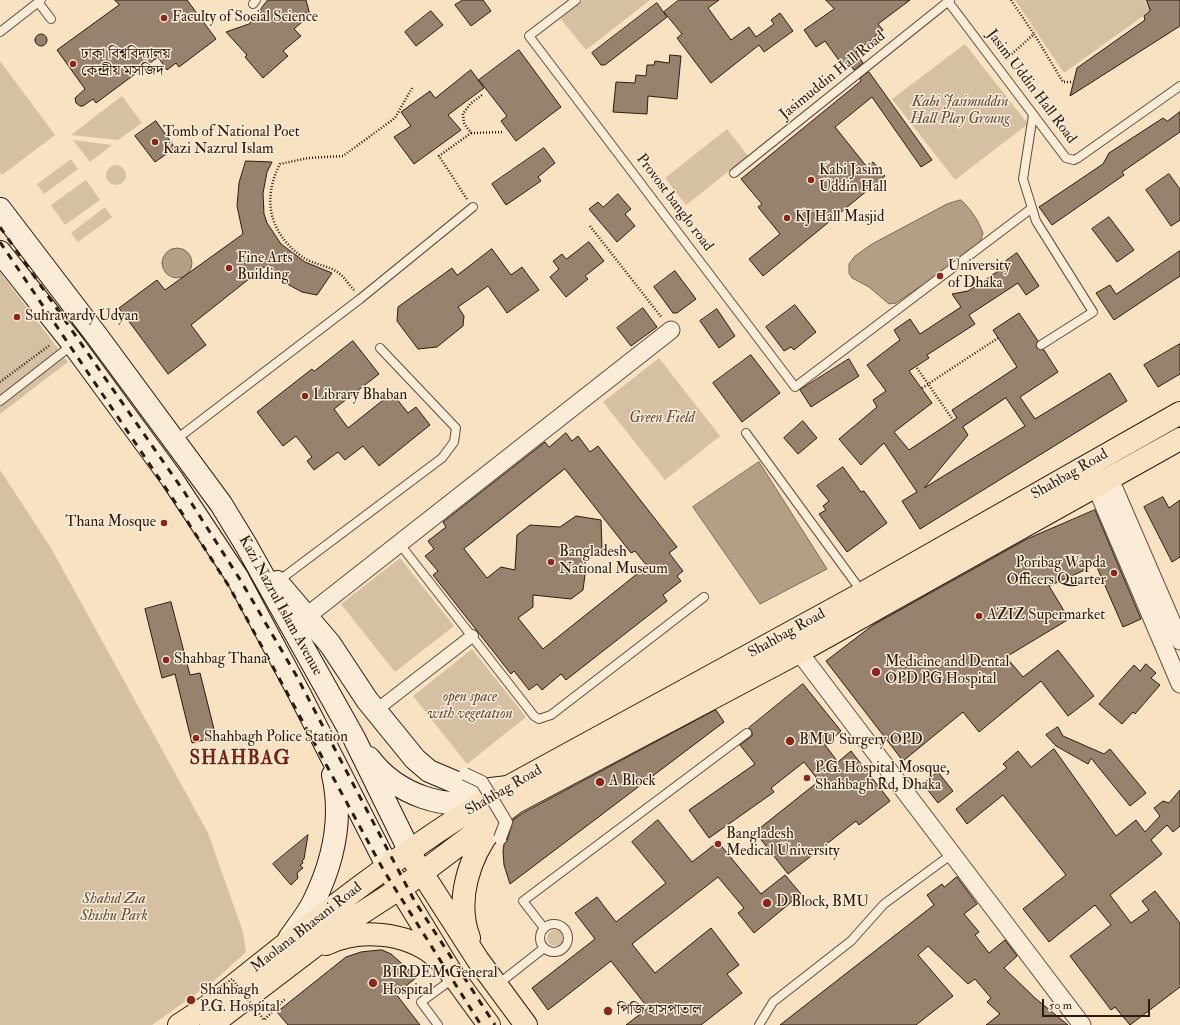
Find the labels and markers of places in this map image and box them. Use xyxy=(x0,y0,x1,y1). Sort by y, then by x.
place label: Faculty of Social Science xyxy=(172,9,318,27)
marker: Faculty of Social Science xyxy=(159,13,169,23)
place label: ঢাকা বিশ্ববিদ্যালয় কেন্দ্রীয় মসজিদ xyxy=(81,46,170,81)
marker: ঢাকা বিশ্ববিদ্যালয় কেন্দ্রীয় মসজিদ xyxy=(68,59,78,69)
place label: Tomb of National Poet Kazi Nazrul Islam xyxy=(163,124,300,159)
marker: Tomb of National Poet Kazi Nazrul Islam xyxy=(150,137,160,147)
place label: Kabi Jasim Uddin Hall xyxy=(819,162,887,197)
marker: Kabi Jasim Uddin Hall xyxy=(806,175,816,185)
place label: KJ Hall Masjid xyxy=(795,209,884,227)
marker: KJ Hall Masjid xyxy=(782,213,792,223)
place label: Fine Arts Building xyxy=(237,250,293,285)
place label: University of Dhaka xyxy=(948,258,1011,293)
marker: Fine Arts Building xyxy=(224,263,234,273)
marker: University of Dhaka xyxy=(935,271,945,281)
place label: Suhrawardy Udyan xyxy=(25,308,139,326)
marker: Suhrawardy Udyan xyxy=(12,312,22,322)
place label: Library Bhaban xyxy=(313,387,407,405)
marker: Library Bhaban xyxy=(300,391,310,401)
place label: Thana Mosque xyxy=(65,514,156,532)
marker: Thana Mosque xyxy=(159,518,169,528)
place label: Bangladesh National Museum xyxy=(559,544,668,579)
place label: Poribag Wapda Officers Quarter xyxy=(1007,555,1106,590)
marker: Bangladesh National Museum xyxy=(546,557,556,567)
marker: Poribag Wapda Officers Quarter xyxy=(1109,568,1119,578)
place label: AZIZ Supermarket xyxy=(987,607,1105,625)
marker: AZIZ Supermarket xyxy=(974,611,984,621)
place label: Shahbag Thana xyxy=(174,651,267,669)
place label: Medicine and Dental OPD PG Hospital xyxy=(885,654,1009,689)
marker: Shahbag Thana xyxy=(161,655,171,665)
marker: Medicine and Dental OPD PG Hospital xyxy=(870,666,882,678)
place label: Shahbagh Police Station xyxy=(204,729,348,747)
place label: BMU Surgery OPD xyxy=(799,732,923,750)
marker: Shahbagh Police Station xyxy=(191,733,201,743)
marker: BMU Surgery OPD xyxy=(784,735,796,747)
place label: P.G. Hospital Mosque, Shahbagh Rd, Dhaka xyxy=(815,760,950,795)
place label: A Block xyxy=(609,773,656,791)
marker: P.G. Hospital Mosque, Shahbagh Rd, Dhaka xyxy=(802,773,812,783)
marker: A Block xyxy=(594,776,606,788)
place label: Bangladesh Medical University xyxy=(726,826,840,861)
marker: Bangladesh Medical University xyxy=(713,839,723,849)
place label: D Block, BMU xyxy=(776,894,869,912)
marker: D Block, BMU xyxy=(761,897,773,909)
place label: BIRDEM General Hospital xyxy=(382,965,498,1000)
marker: BIRDEM General Hospital xyxy=(367,977,379,989)
place label: Shahbagh P.G. Hospital xyxy=(200,982,280,1017)
marker: Shahbagh P.G. Hospital xyxy=(185,994,197,1006)
place label: পিজি হাসপাতাল xyxy=(617,1002,702,1020)
marker: পিজি হাসপাতাল xyxy=(602,1005,614,1017)

